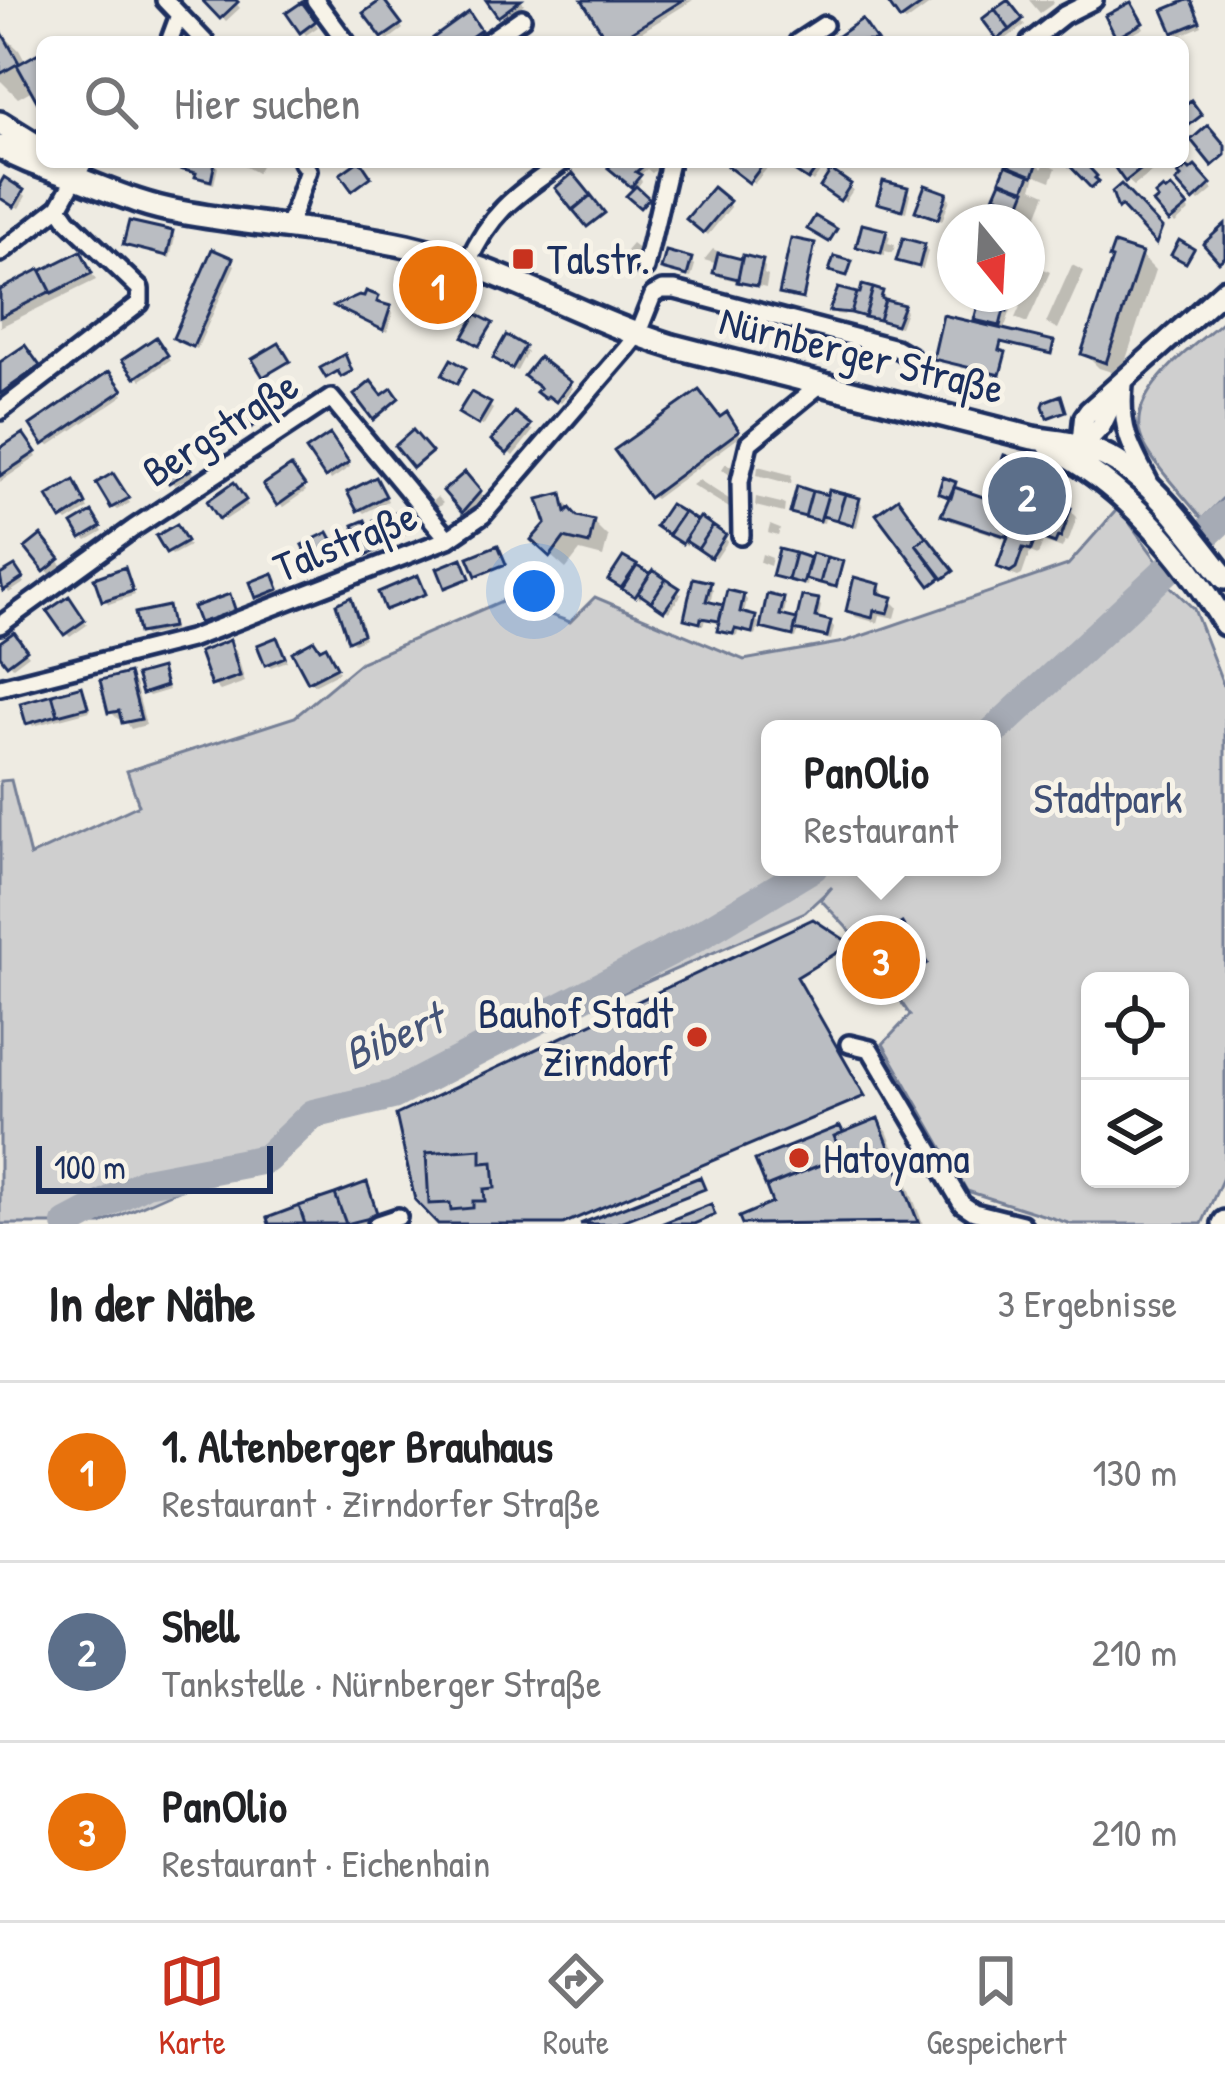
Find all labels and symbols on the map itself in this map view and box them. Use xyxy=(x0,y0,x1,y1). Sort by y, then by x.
north arrow xyxy=(937,204,1045,312)
place label: Talstr. xyxy=(547,230,650,287)
pin: 1 xyxy=(399,240,477,330)
marker: Talstr. xyxy=(510,246,536,272)
street label: Nürnberger Straße xyxy=(714,291,1010,416)
street label: Bergstraße xyxy=(131,356,309,499)
pin: 2 xyxy=(988,451,1066,541)
street label: Talstraße xyxy=(265,486,425,595)
your location xyxy=(504,561,564,621)
park label: Stadtpark xyxy=(1033,769,1183,826)
pin: 3 xyxy=(842,915,920,1005)
place label: Bauhof Stadt Zirndorf xyxy=(478,984,674,1089)
water label: Bibert xyxy=(334,985,458,1084)
marker: Bauhof Stadt Zirndorf xyxy=(684,1024,710,1050)
place label: Hatoyama xyxy=(823,1129,970,1186)
scale bar xyxy=(36,1140,273,1193)
marker: Hatoyama xyxy=(786,1145,812,1171)

